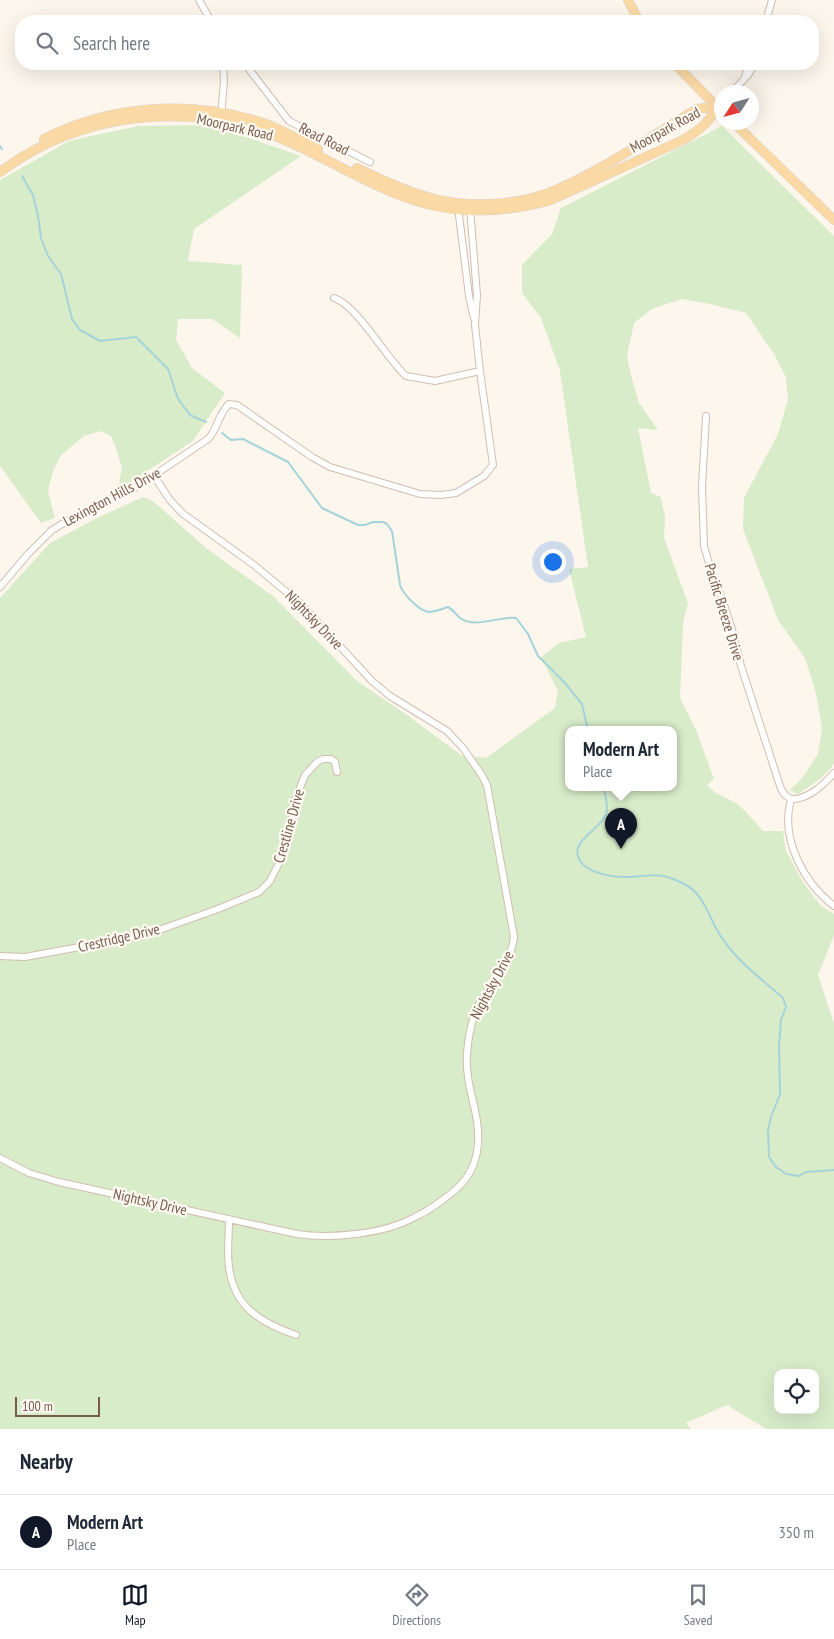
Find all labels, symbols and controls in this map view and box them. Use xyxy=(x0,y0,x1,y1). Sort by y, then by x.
search box xyxy=(15,15,819,70)
icon: search xyxy=(33,29,61,57)
text: Search here xyxy=(73,31,150,55)
north arrow xyxy=(714,85,759,130)
street label: Moorpark Road xyxy=(626,102,703,157)
street label: Moorpark Road xyxy=(195,109,275,144)
street label: Read Road xyxy=(296,118,353,159)
street label: Lexington Hills Drive xyxy=(60,463,164,530)
your location xyxy=(540,549,566,575)
street label: Pacific Breeze Drive xyxy=(701,561,748,663)
street label: Nightsky Drive xyxy=(281,586,347,653)
popup xyxy=(565,726,677,791)
text: Modern Art xyxy=(583,737,659,761)
text: Place xyxy=(583,761,612,781)
street label: Crestline Drive xyxy=(269,787,308,865)
pin: A xyxy=(605,808,637,849)
street label: Crestridge Drive xyxy=(76,919,162,956)
street label: Nightsky Drive xyxy=(466,947,518,1022)
street label: Nightsky Drive xyxy=(111,1184,189,1219)
map controls xyxy=(774,1369,819,1414)
button: locate xyxy=(774,1369,819,1414)
scale bar xyxy=(15,1394,100,1417)
text: 100 m xyxy=(22,1397,53,1415)
text: Nearby xyxy=(20,1448,73,1475)
text: Modern Art xyxy=(67,1510,143,1534)
text: A xyxy=(32,1522,40,1542)
text: 350 m xyxy=(779,1522,814,1542)
text: Place xyxy=(67,1534,96,1554)
tab: Map xyxy=(121,1581,149,1629)
tab: Directions xyxy=(392,1581,441,1629)
tab: Saved xyxy=(684,1581,713,1629)

